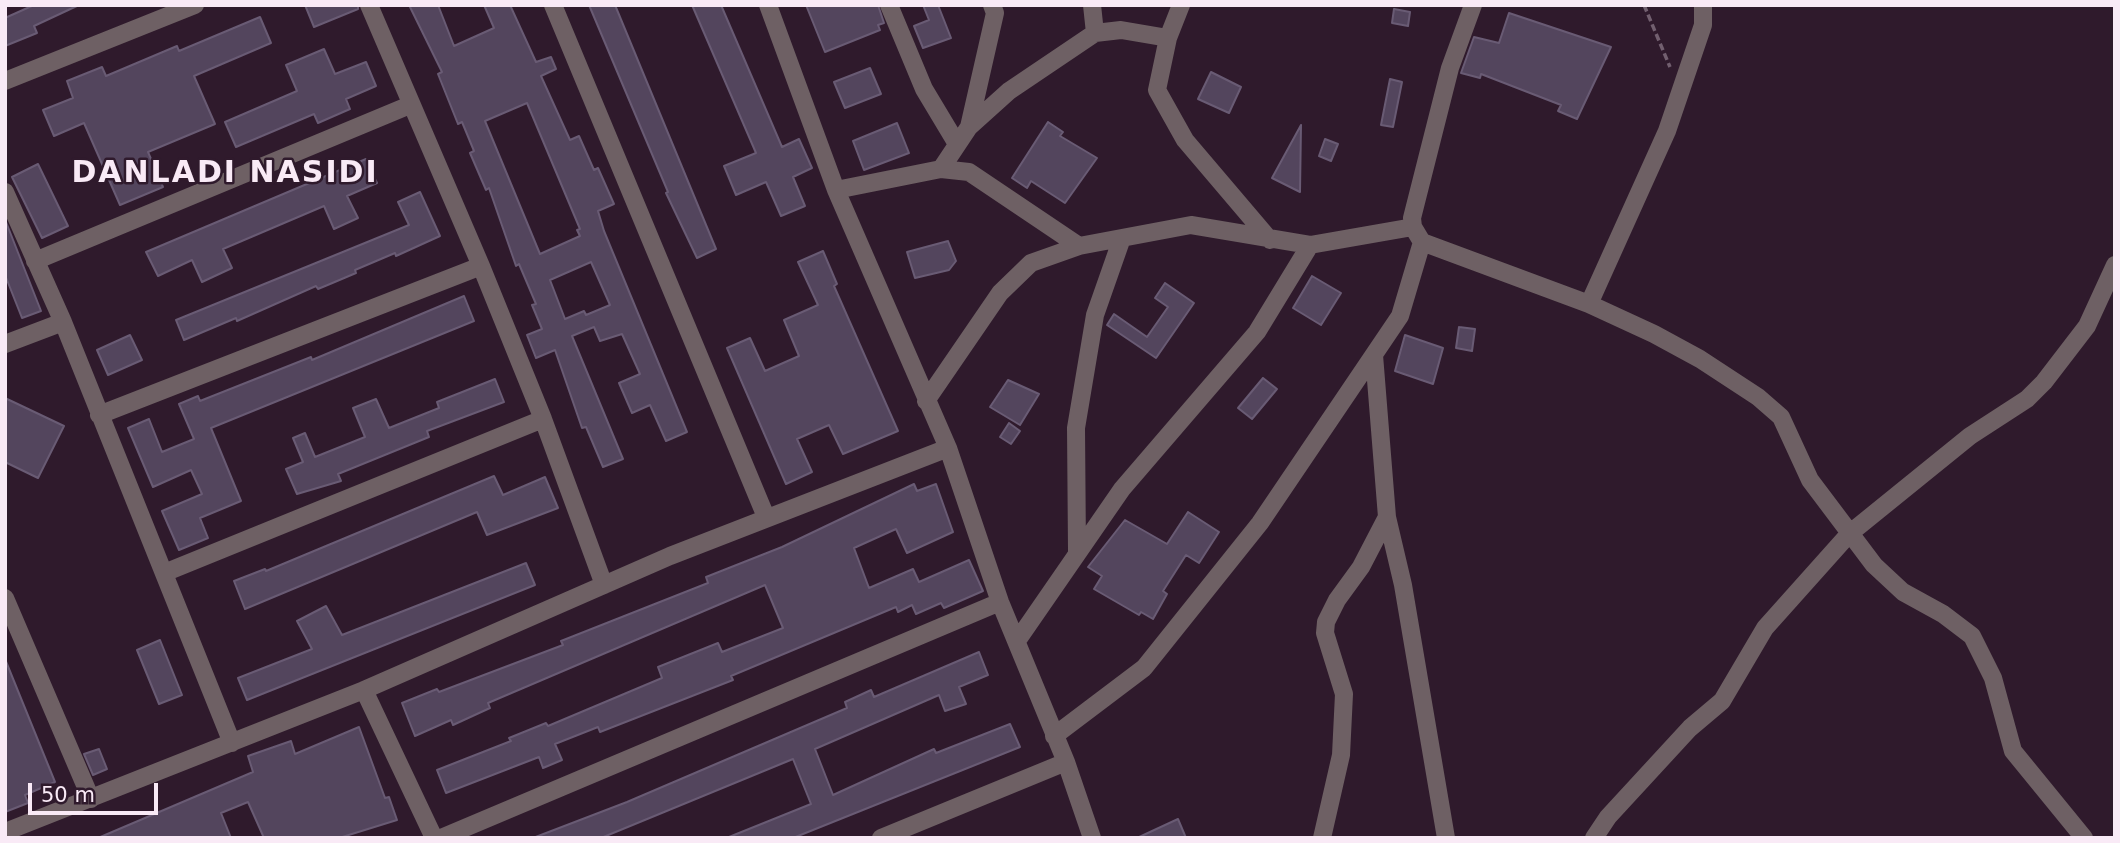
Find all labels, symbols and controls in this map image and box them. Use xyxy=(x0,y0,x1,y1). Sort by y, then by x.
district label: DANLADI NASIDI xyxy=(73,156,377,192)
scale bar xyxy=(32,770,161,814)
text: 50 m xyxy=(41,783,95,807)

